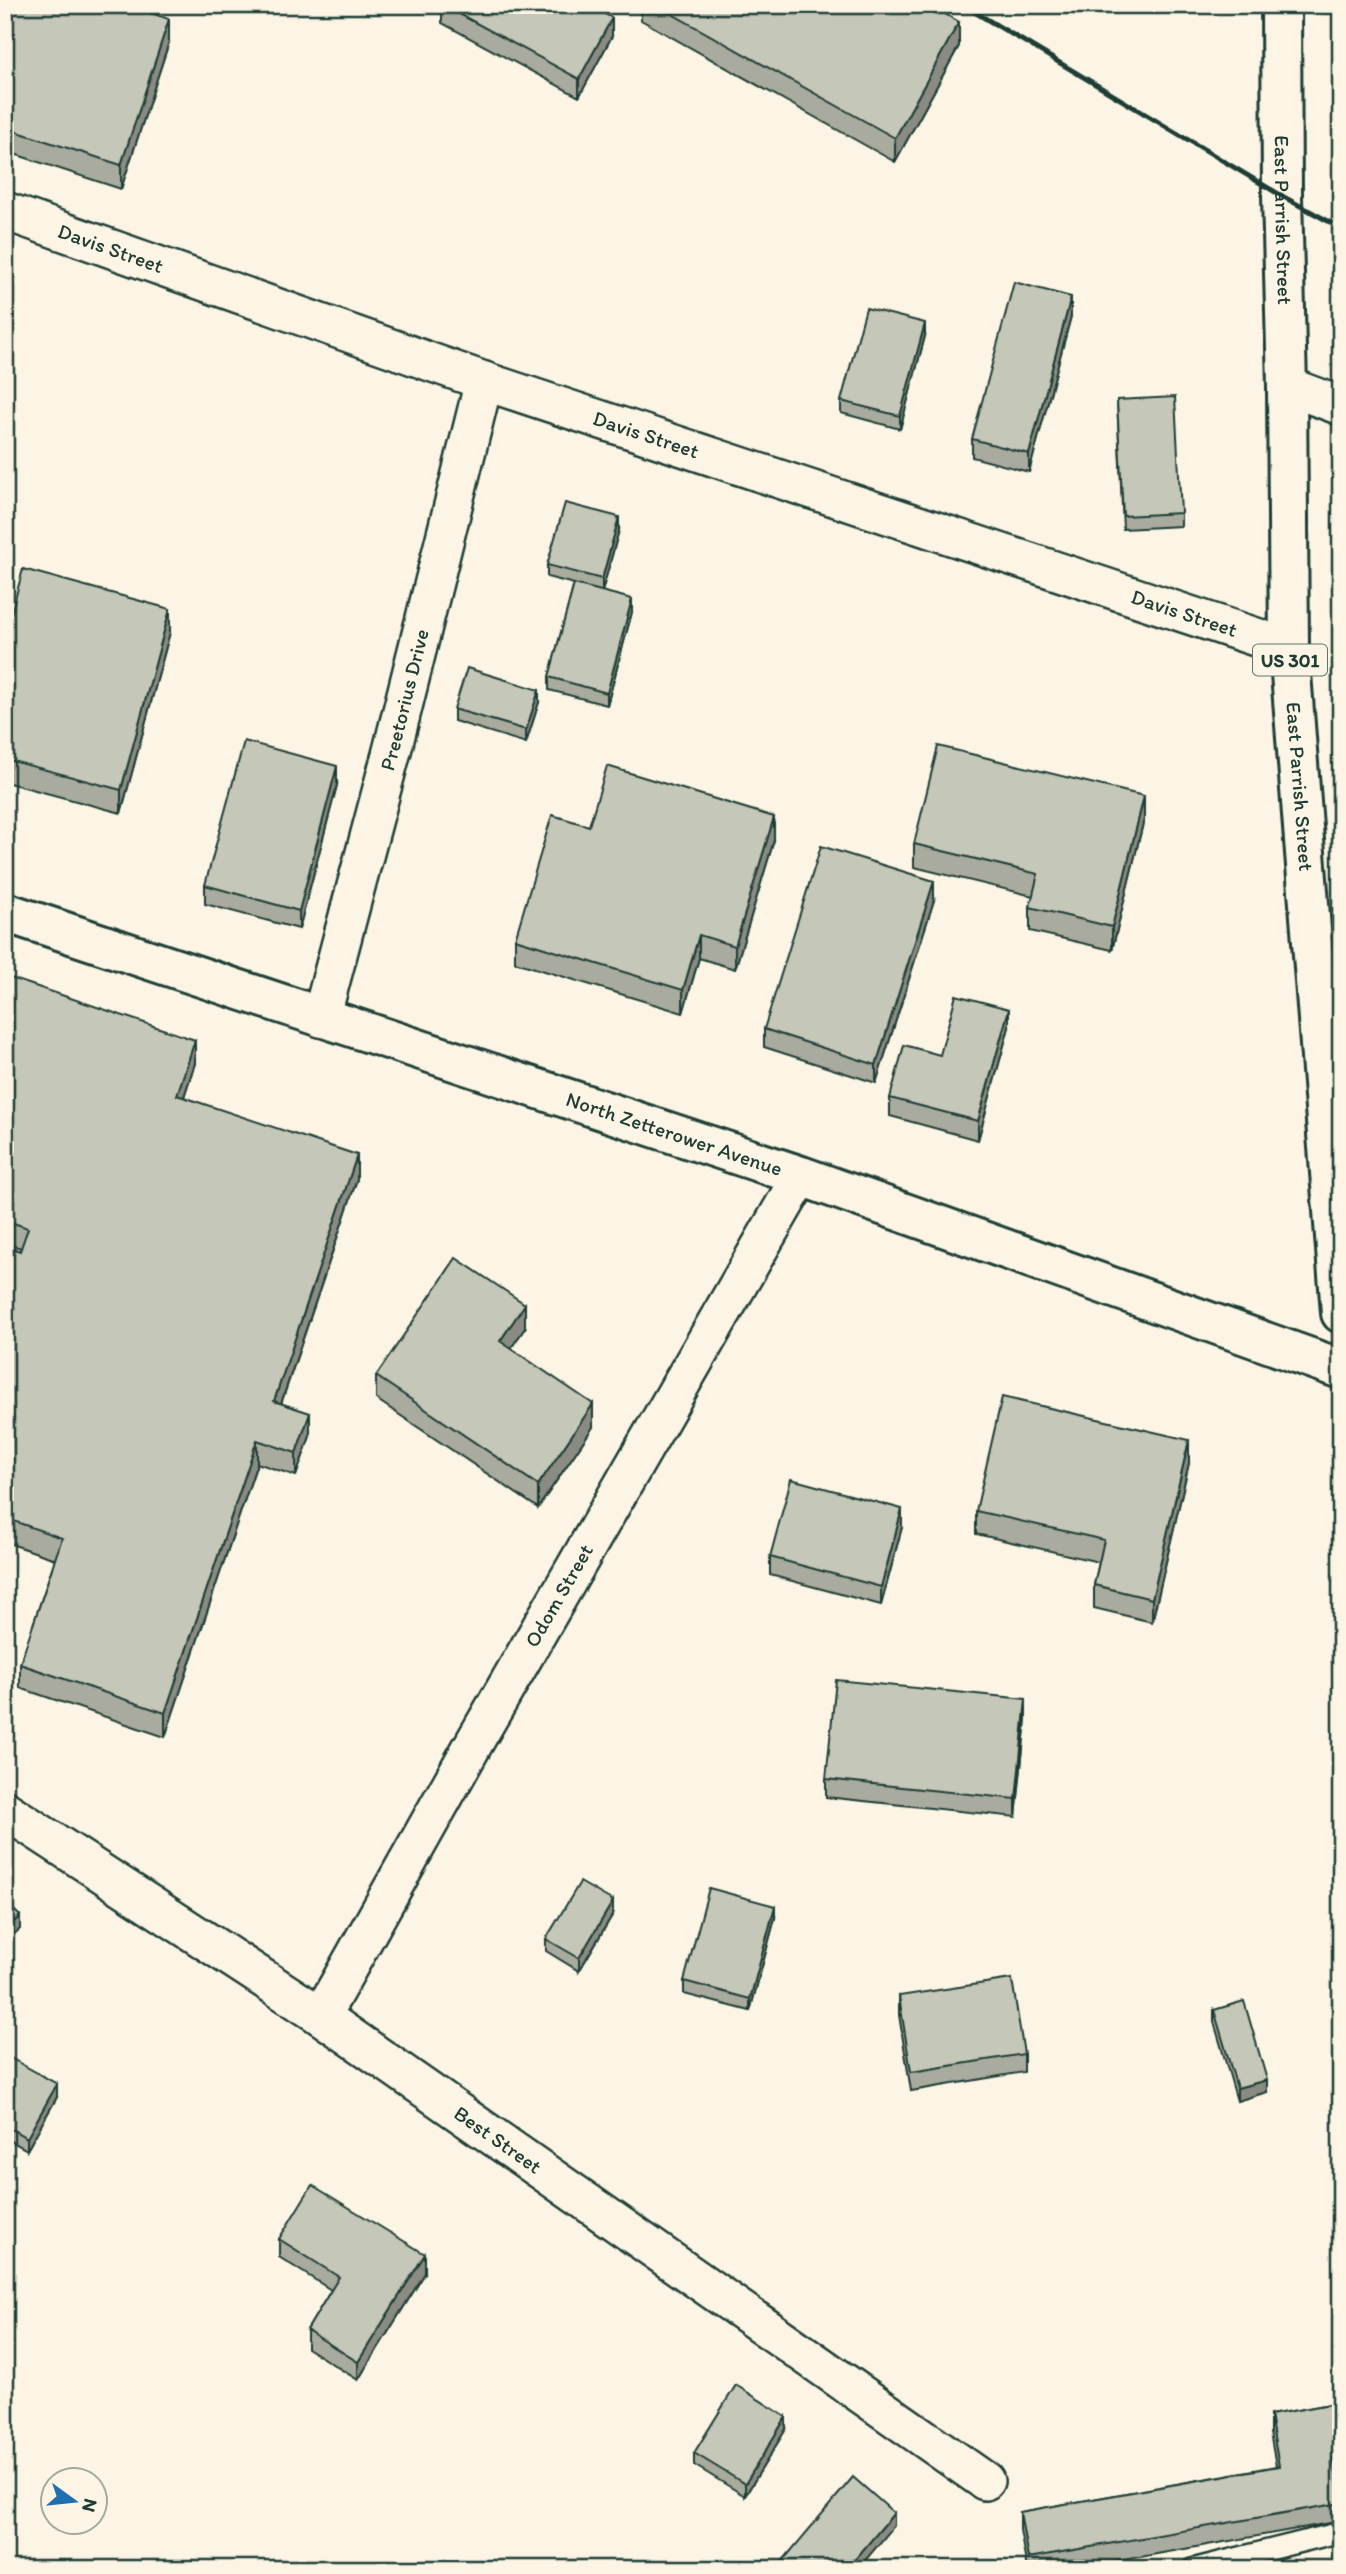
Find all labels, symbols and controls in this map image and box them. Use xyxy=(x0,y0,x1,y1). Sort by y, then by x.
street label: East Parrish Street xyxy=(1270,135,1298,305)
street label: Davis Street xyxy=(55,218,167,278)
street label: Davis Street xyxy=(590,405,702,464)
street label: Davis Street xyxy=(1128,584,1241,642)
street label: Preetorius Drive xyxy=(374,626,434,773)
road number: US 301 xyxy=(1253,645,1327,676)
street label: East Parrish Street xyxy=(1281,701,1319,872)
street label: North Zetterower Avenue xyxy=(563,1086,786,1181)
street label: Odom Street xyxy=(519,1539,598,1652)
street label: Best Street xyxy=(449,2100,547,2179)
north arrow xyxy=(38,2466,108,2536)
text: N xyxy=(77,2496,103,2514)

